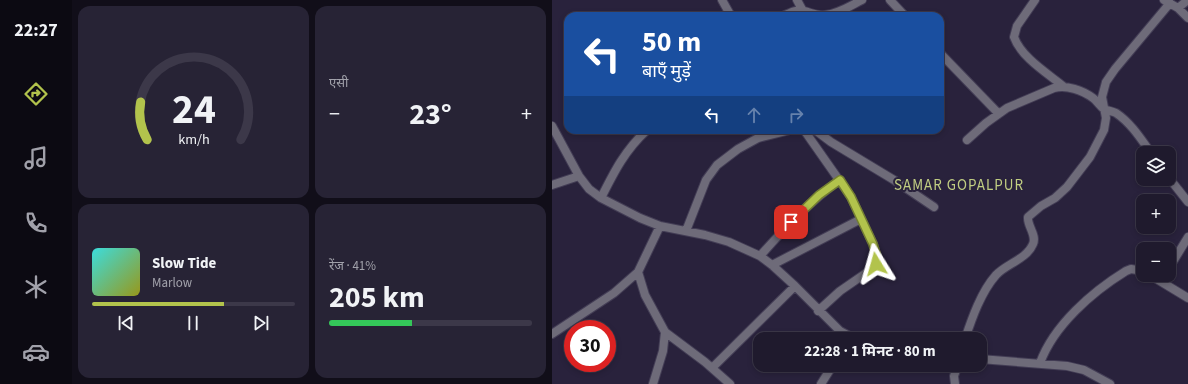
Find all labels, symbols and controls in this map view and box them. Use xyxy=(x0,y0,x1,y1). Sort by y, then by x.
text: 22:27 xyxy=(14,18,58,43)
text: 50 m xyxy=(642,22,701,62)
icon: left xyxy=(576,28,628,80)
text: बाएँ मुड़ें xyxy=(642,59,691,84)
text: एसी xyxy=(329,74,348,92)
icon: directions xyxy=(22,80,50,108)
text: 24 xyxy=(172,80,215,140)
text: 23° xyxy=(409,93,452,136)
text: − xyxy=(329,98,340,130)
text: + xyxy=(521,98,532,130)
icon: left xyxy=(701,104,723,126)
icon: ahead xyxy=(743,104,765,126)
icon: right xyxy=(785,104,807,126)
text: km/h xyxy=(178,129,209,150)
icon: music xyxy=(22,144,50,172)
map controls xyxy=(1136,146,1176,282)
button: layers xyxy=(1136,146,1176,186)
district label: SAMAR GOPALPUR xyxy=(894,175,1024,196)
button: + xyxy=(1136,194,1176,234)
pin xyxy=(774,205,808,239)
icon: phone xyxy=(22,209,50,237)
icon: arrive xyxy=(780,211,802,233)
button: − xyxy=(1136,242,1176,282)
position arrow xyxy=(855,243,897,285)
text: Slow Tide xyxy=(152,253,216,274)
text: रेंज · 41% xyxy=(329,257,376,275)
icon: climate xyxy=(22,273,50,301)
text: Marlow xyxy=(152,274,192,292)
text: 205 km xyxy=(329,276,425,319)
icon: previous xyxy=(115,312,137,334)
icon: pause xyxy=(182,312,204,334)
icon: next xyxy=(250,312,272,334)
speed limit sign: 30 xyxy=(564,320,616,372)
icon: car xyxy=(22,338,50,366)
text: 22:28 · 1 मिनट · 80 m xyxy=(804,341,936,362)

